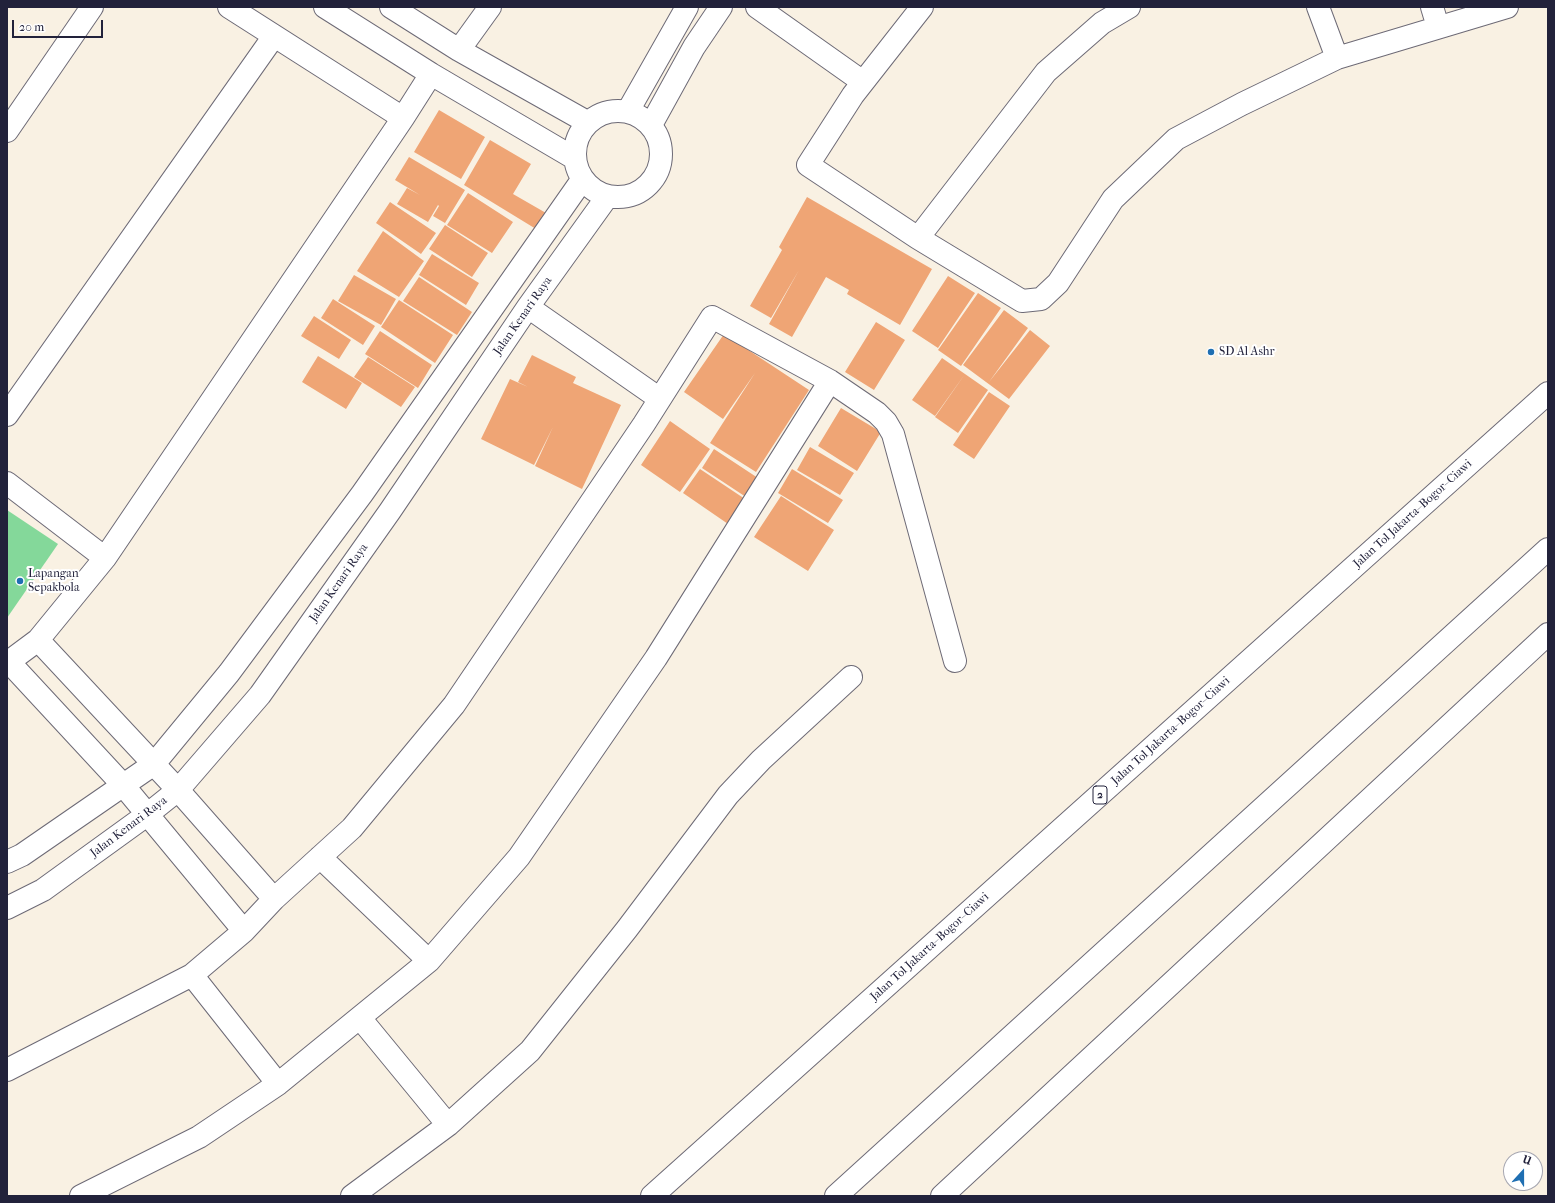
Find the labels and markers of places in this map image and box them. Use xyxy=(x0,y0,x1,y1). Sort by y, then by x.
place label: SD Al Ashr xyxy=(1219,345,1275,359)
marker: SD Al Ashr xyxy=(1206,347,1216,357)
place label: Lapangan Sepakbola xyxy=(28,567,79,595)
marker: Lapangan Sepakbola xyxy=(15,576,25,586)

